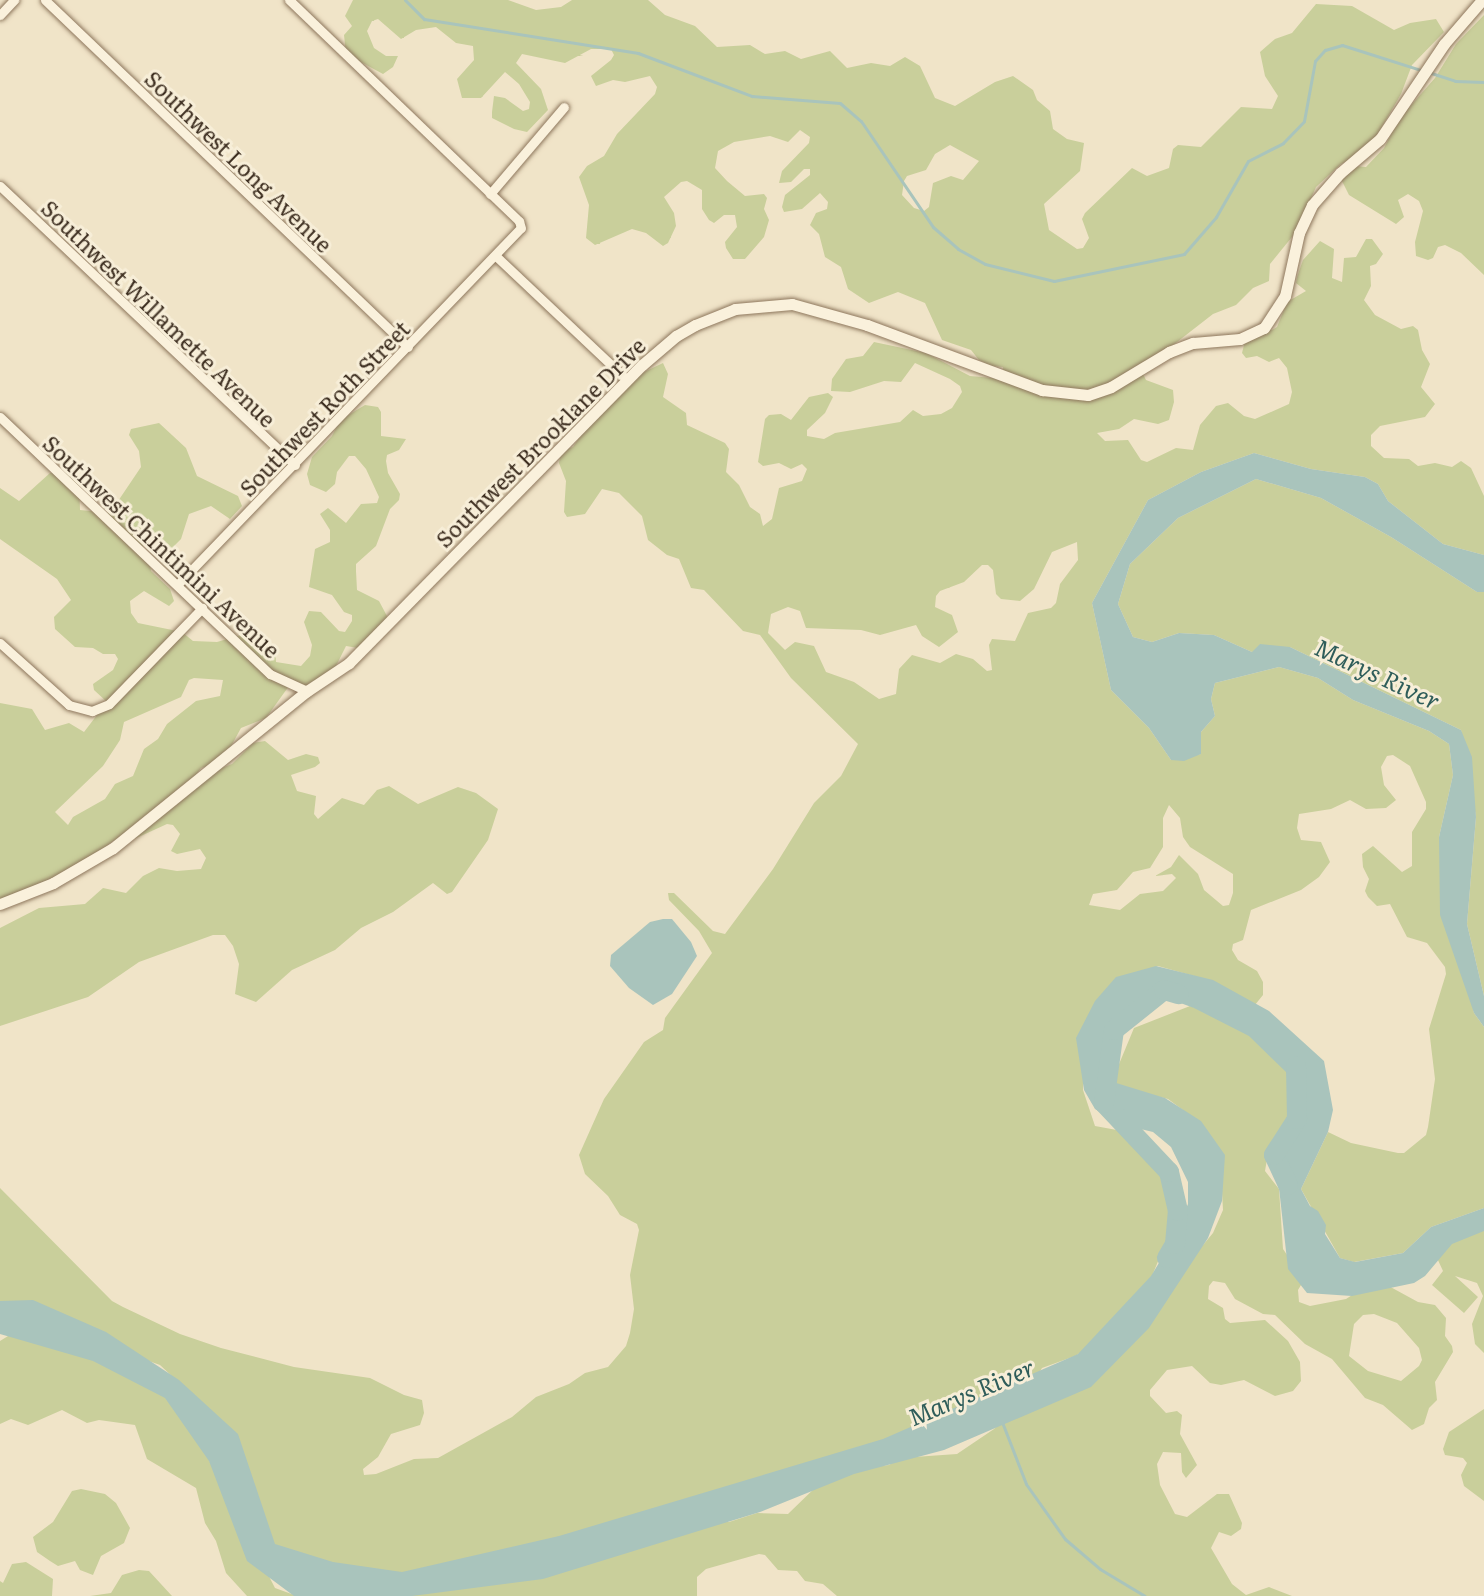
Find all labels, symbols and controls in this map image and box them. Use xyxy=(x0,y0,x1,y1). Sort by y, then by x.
street label: Southwest Long Avenue xyxy=(140,65,338,257)
street label: Southwest Willamette Avenue xyxy=(37,194,281,432)
street label: Southwest Roth Street xyxy=(233,315,415,501)
street label: Southwest Brooklane Drive xyxy=(430,332,650,552)
street label: Southwest Chintimini Avenue xyxy=(38,429,286,663)
water label: Marys River xyxy=(1311,632,1445,714)
water label: Marys River xyxy=(904,1351,1038,1431)

